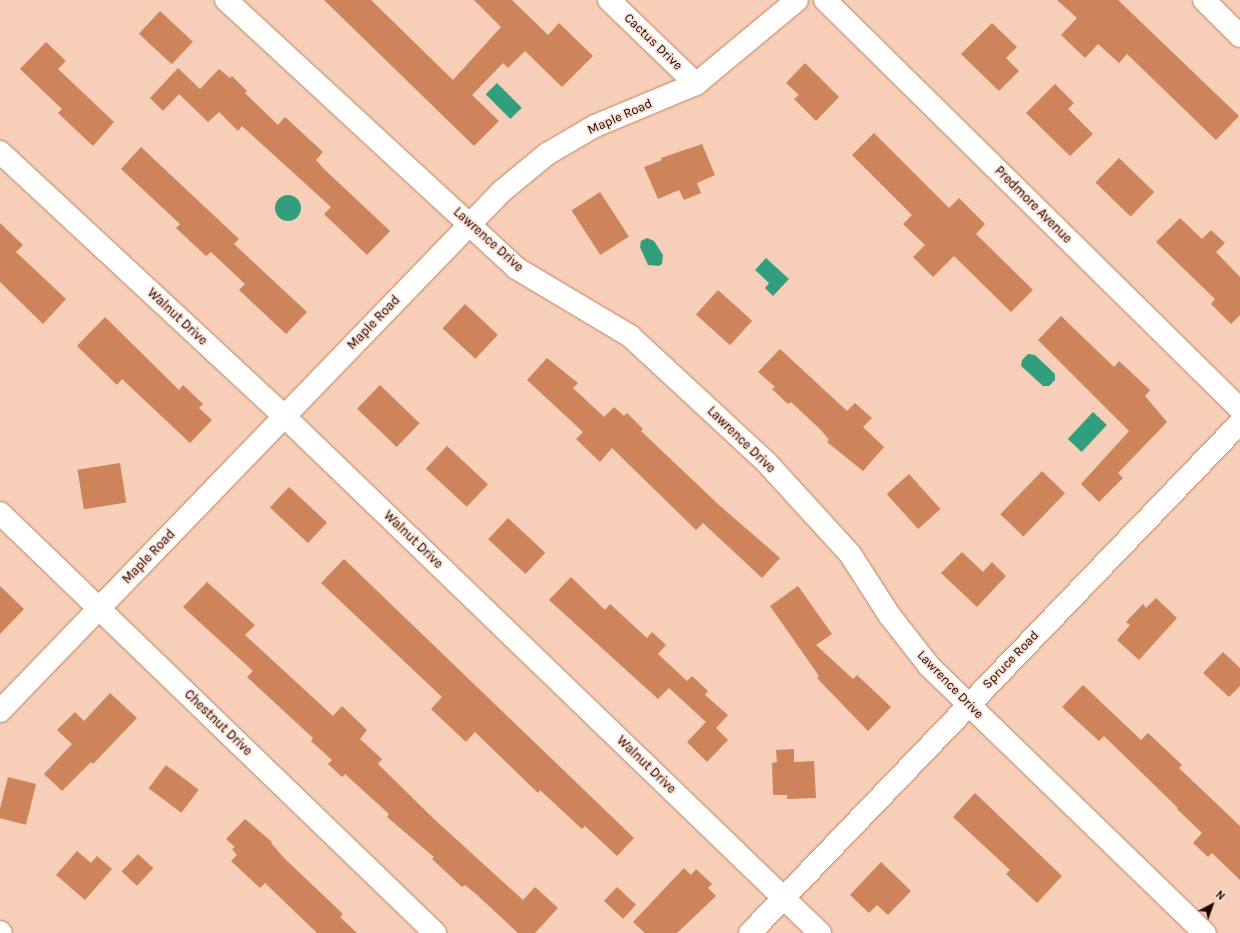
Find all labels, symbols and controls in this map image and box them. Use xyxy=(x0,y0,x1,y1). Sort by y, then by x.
street label: Cactus Drive xyxy=(621,10,685,74)
street label: Maple Road xyxy=(585,96,655,138)
street label: Predmore Avenue xyxy=(991,163,1075,247)
street label: Lawrence Drive xyxy=(450,205,526,275)
street label: Walnut Drive xyxy=(144,285,210,349)
street label: Maple Road xyxy=(344,293,404,353)
street label: Lawrence Drive xyxy=(704,404,778,476)
street label: Walnut Drive xyxy=(380,508,446,572)
street label: Maple Road xyxy=(119,527,179,587)
street label: Spruce Road xyxy=(980,628,1042,692)
street label: Lawrence Drive xyxy=(914,648,986,722)
street label: Chestnut Drive xyxy=(181,687,255,759)
street label: Walnut Drive xyxy=(613,733,679,797)
north arrow xyxy=(1192,885,1232,925)
text: N xyxy=(1213,888,1227,903)

